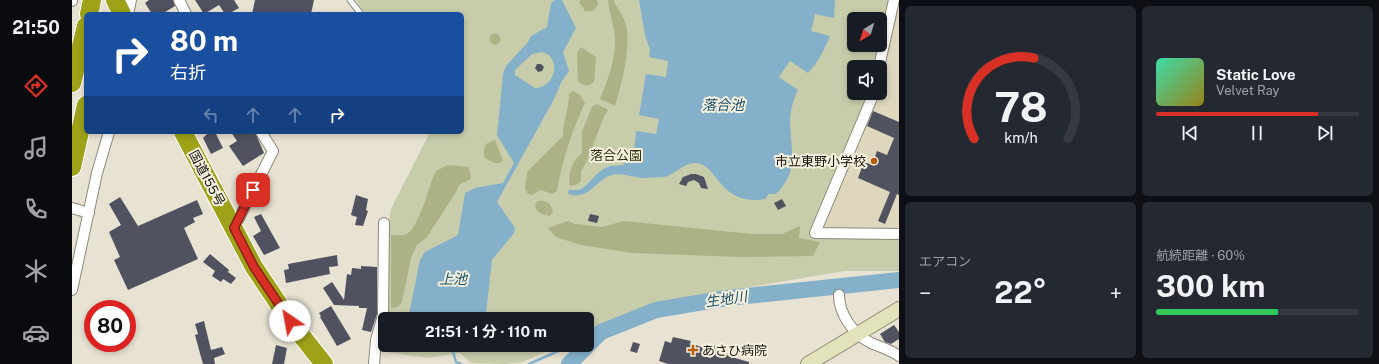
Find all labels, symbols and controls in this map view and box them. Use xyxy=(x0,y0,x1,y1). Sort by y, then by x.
north arrow xyxy=(847,12,887,52)
map controls xyxy=(847,12,887,100)
text: 21:50 xyxy=(12,17,60,38)
text: 80 m xyxy=(170,24,238,57)
icon: right xyxy=(104,28,156,80)
button: sound xyxy=(847,60,887,100)
text: 右折 xyxy=(170,62,206,83)
text: Static Love xyxy=(1216,66,1296,83)
icon: directions xyxy=(22,72,50,100)
text: 78 xyxy=(994,82,1047,131)
text: Velvet Ray xyxy=(1216,83,1280,98)
water label: 落合池 xyxy=(702,97,746,113)
icon: left xyxy=(200,104,222,126)
icon: ahead xyxy=(242,104,264,126)
icon: ahead xyxy=(284,104,306,126)
icon: right xyxy=(326,104,348,126)
icon: previous xyxy=(1179,122,1201,144)
icon: pause xyxy=(1246,122,1268,144)
icon: next xyxy=(1314,122,1336,144)
text: km/h xyxy=(1004,129,1037,146)
icon: music xyxy=(22,134,50,162)
street label: 国道155号 xyxy=(186,148,228,208)
park label: 落合公園 xyxy=(590,148,642,163)
place label: 市立東野小学校 xyxy=(775,154,866,169)
marker: 市立東野小学校 xyxy=(869,156,879,166)
pin xyxy=(236,173,270,207)
icon: arrive xyxy=(242,179,264,201)
icon: phone xyxy=(22,195,50,223)
text: 航続距離 · 60% xyxy=(1156,248,1245,263)
text: エアコン xyxy=(919,254,971,269)
icon: climate xyxy=(22,257,50,285)
text: 300 km xyxy=(1156,268,1265,304)
water label: 上池 xyxy=(439,271,469,287)
text: 22° xyxy=(994,274,1047,310)
text: − xyxy=(919,280,931,306)
text: + xyxy=(1110,280,1122,306)
water label: 生地川 xyxy=(704,288,750,310)
speed limit sign: 80 xyxy=(84,300,136,352)
position arrow xyxy=(269,300,311,342)
icon: car xyxy=(22,319,50,347)
text: 21:51 · 1 分 · 110 m xyxy=(425,323,547,340)
place label: あさひ病院 xyxy=(702,343,767,358)
marker: あさひ病院 xyxy=(687,344,699,356)

